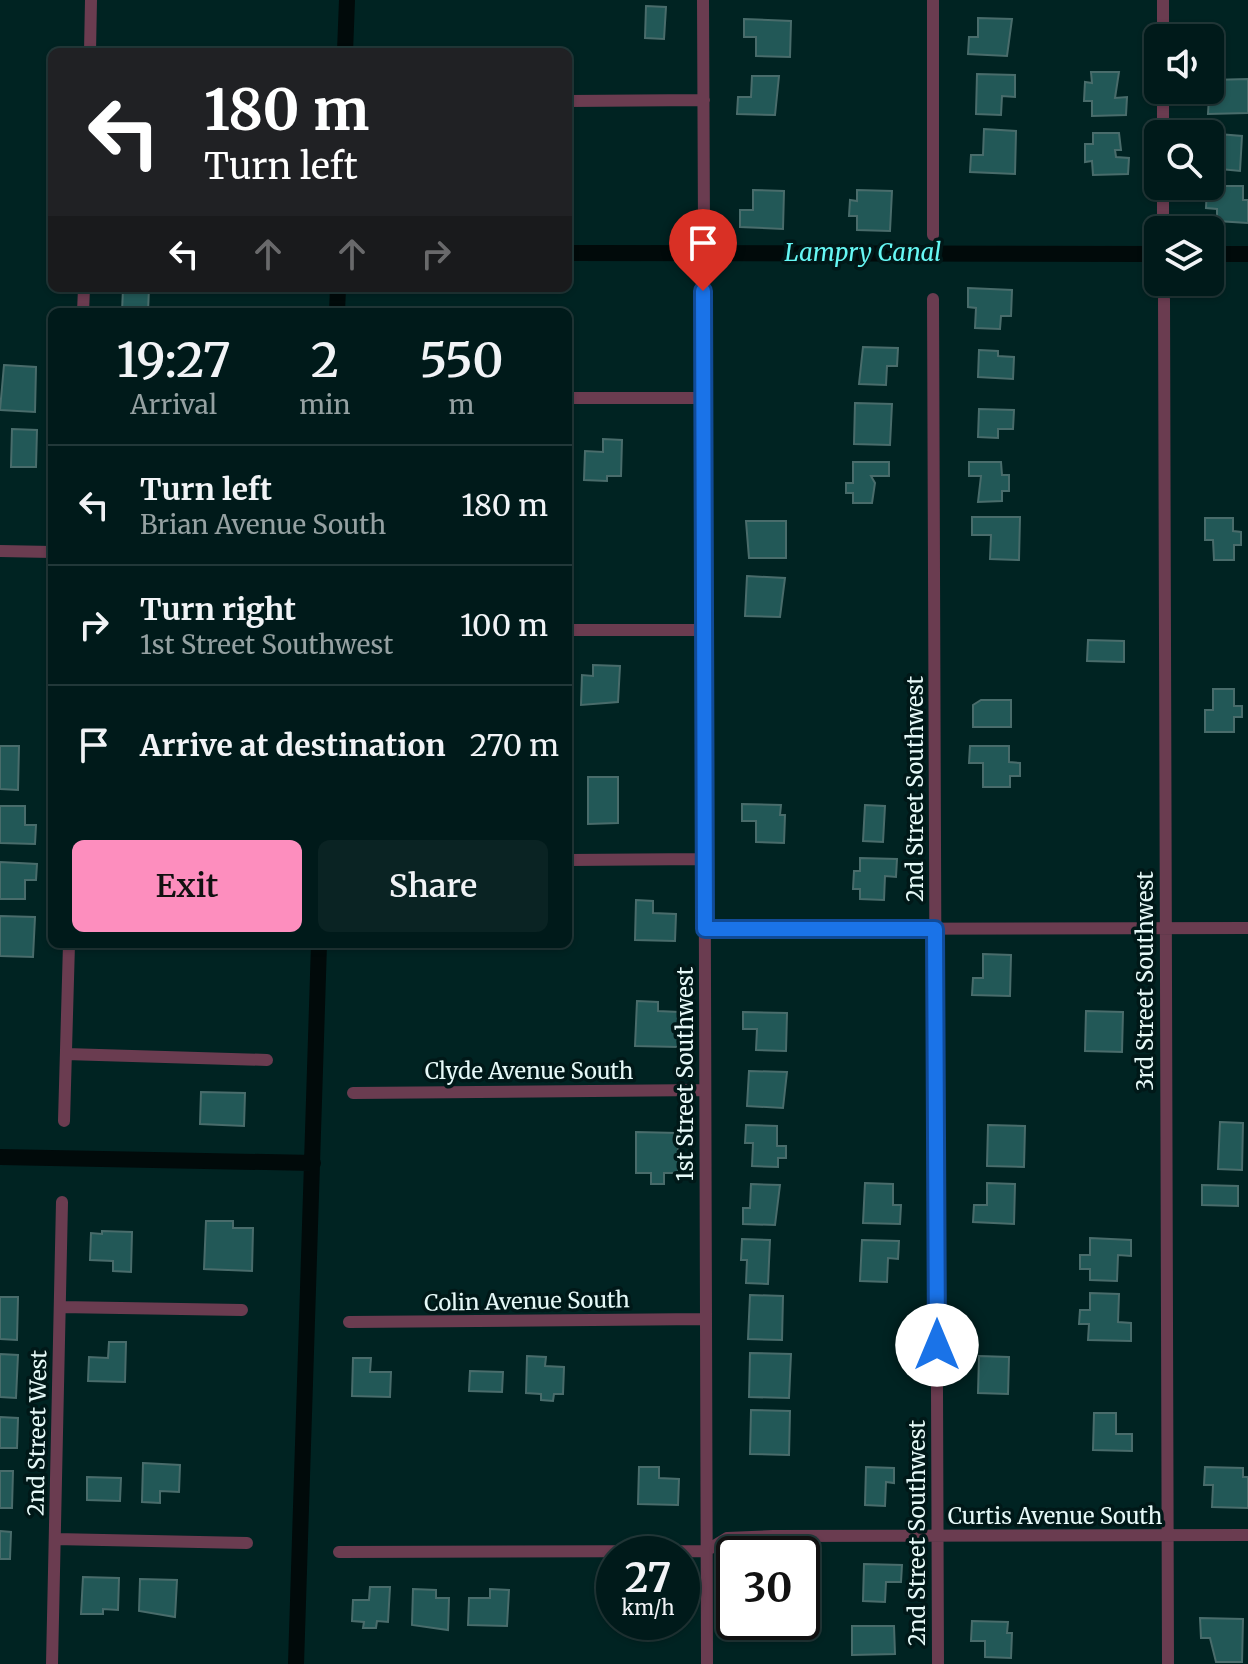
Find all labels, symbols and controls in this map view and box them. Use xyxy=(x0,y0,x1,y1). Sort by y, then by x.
map controls xyxy=(1144,24,1224,296)
button: sound xyxy=(1144,24,1224,104)
text: 180 m xyxy=(204,75,369,145)
icon: left xyxy=(72,80,176,184)
button: search xyxy=(1144,120,1224,200)
text: Turn left xyxy=(204,144,358,189)
pin xyxy=(669,209,737,291)
button: layers xyxy=(1144,216,1224,296)
icon: arrive xyxy=(681,221,725,265)
icon: left xyxy=(162,232,206,276)
icon: ahead xyxy=(246,232,290,276)
icon: ahead xyxy=(330,232,374,276)
icon: right xyxy=(414,232,458,276)
water label: Lampry Canal xyxy=(785,237,941,268)
text: 19:27 xyxy=(117,330,231,390)
text: 2 xyxy=(311,330,339,390)
text: 550 xyxy=(419,330,503,390)
text: Arrival xyxy=(130,388,217,421)
text: min xyxy=(299,388,351,421)
text: m xyxy=(448,388,474,421)
text: Turn left xyxy=(140,470,272,508)
icon: left xyxy=(72,483,116,527)
text: 180 m xyxy=(461,486,548,524)
text: Brian Avenue South xyxy=(140,508,386,541)
text: Turn right xyxy=(140,590,296,628)
icon: right xyxy=(72,603,116,647)
text: 100 m xyxy=(460,606,548,644)
text: 1st Street Southwest xyxy=(140,628,393,661)
street label: 2nd Street Southwest xyxy=(901,676,929,902)
icon: arrive xyxy=(72,723,116,767)
text: Arrive at destination xyxy=(140,726,446,764)
text: 270 m xyxy=(470,726,559,764)
button: Exit xyxy=(72,840,302,932)
button: Share xyxy=(318,840,548,932)
street label: 3rd Street Southwest xyxy=(1131,871,1159,1091)
street label: 1st Street Southwest xyxy=(671,966,699,1181)
street label: Clyde Avenue South xyxy=(425,1057,634,1085)
street label: Colin Avenue South xyxy=(424,1285,630,1317)
position arrow xyxy=(895,1303,979,1387)
street label: 2nd Street West xyxy=(22,1349,52,1516)
street label: 2nd Street Southwest xyxy=(903,1420,931,1646)
street label: Curtis Avenue South xyxy=(948,1502,1163,1530)
speed limit sign: 30 xyxy=(716,1536,820,1640)
text: 27 xyxy=(625,1553,671,1603)
text: km/h xyxy=(622,1595,674,1620)

